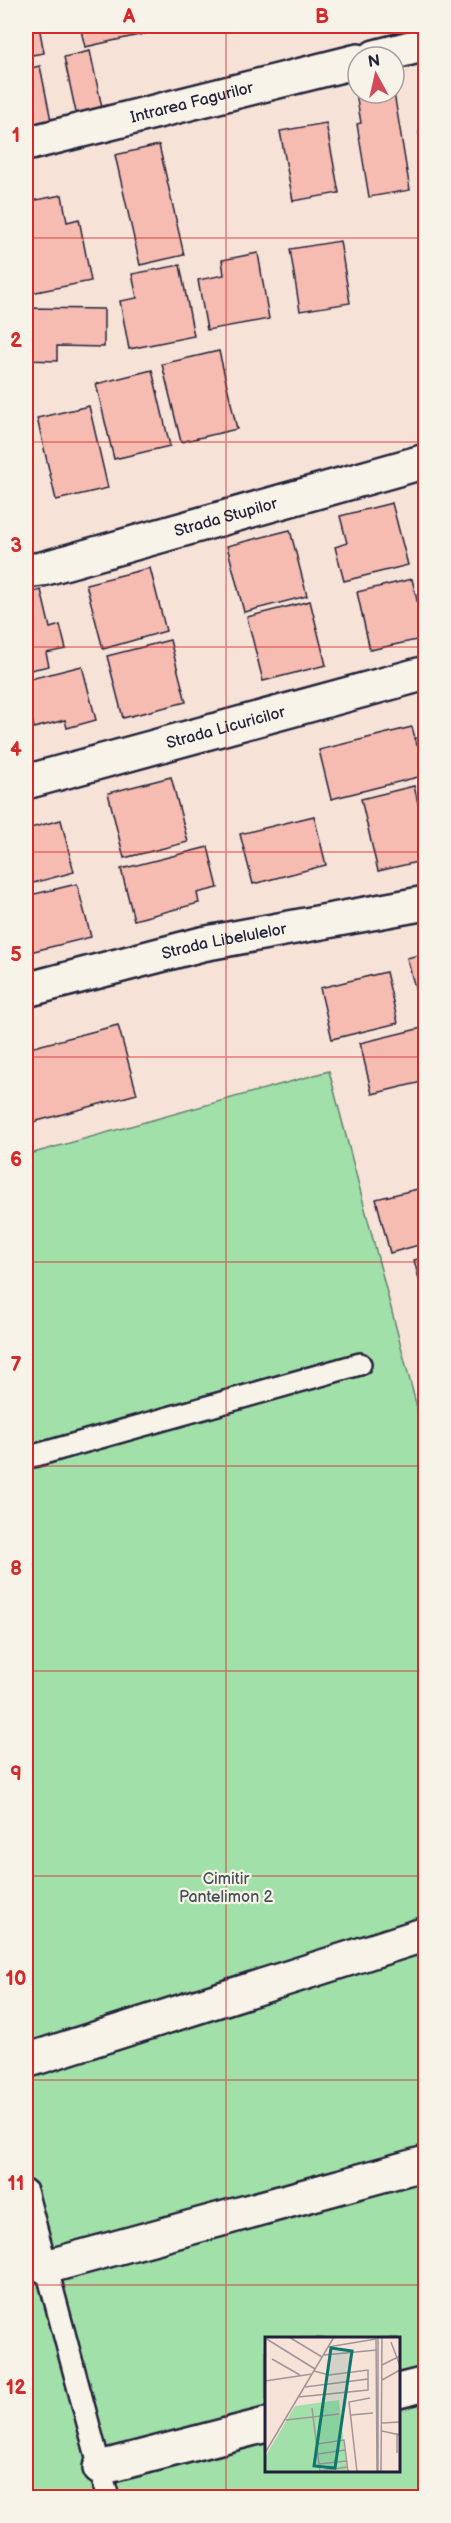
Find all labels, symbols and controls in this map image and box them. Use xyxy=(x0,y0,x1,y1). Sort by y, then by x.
text: A xyxy=(122,5,136,29)
text: B xyxy=(315,5,329,29)
north arrow xyxy=(346,45,406,105)
text: N xyxy=(367,51,381,72)
street label: Intrarea Fagurilor xyxy=(128,78,256,127)
text: 1 xyxy=(12,124,20,148)
text: 2 xyxy=(10,329,22,353)
street label: Strada Stupilor xyxy=(172,494,280,541)
text: 3 xyxy=(10,534,22,558)
street label: Strada Licuricilor xyxy=(164,702,287,753)
text: 4 xyxy=(10,738,22,762)
street label: Strada Libelulelor xyxy=(160,919,288,964)
text: 5 xyxy=(10,943,22,967)
text: 6 xyxy=(10,1148,22,1172)
text: 7 xyxy=(10,1353,22,1377)
text: 8 xyxy=(10,1557,22,1581)
text: 9 xyxy=(10,1762,22,1786)
park label: Cimitir Pantelimon 2 xyxy=(179,1870,273,1907)
text: 10 xyxy=(6,1967,26,1991)
text: 11 xyxy=(8,2172,24,2196)
inset map xyxy=(265,2337,400,2472)
text: 12 xyxy=(6,2376,26,2400)

